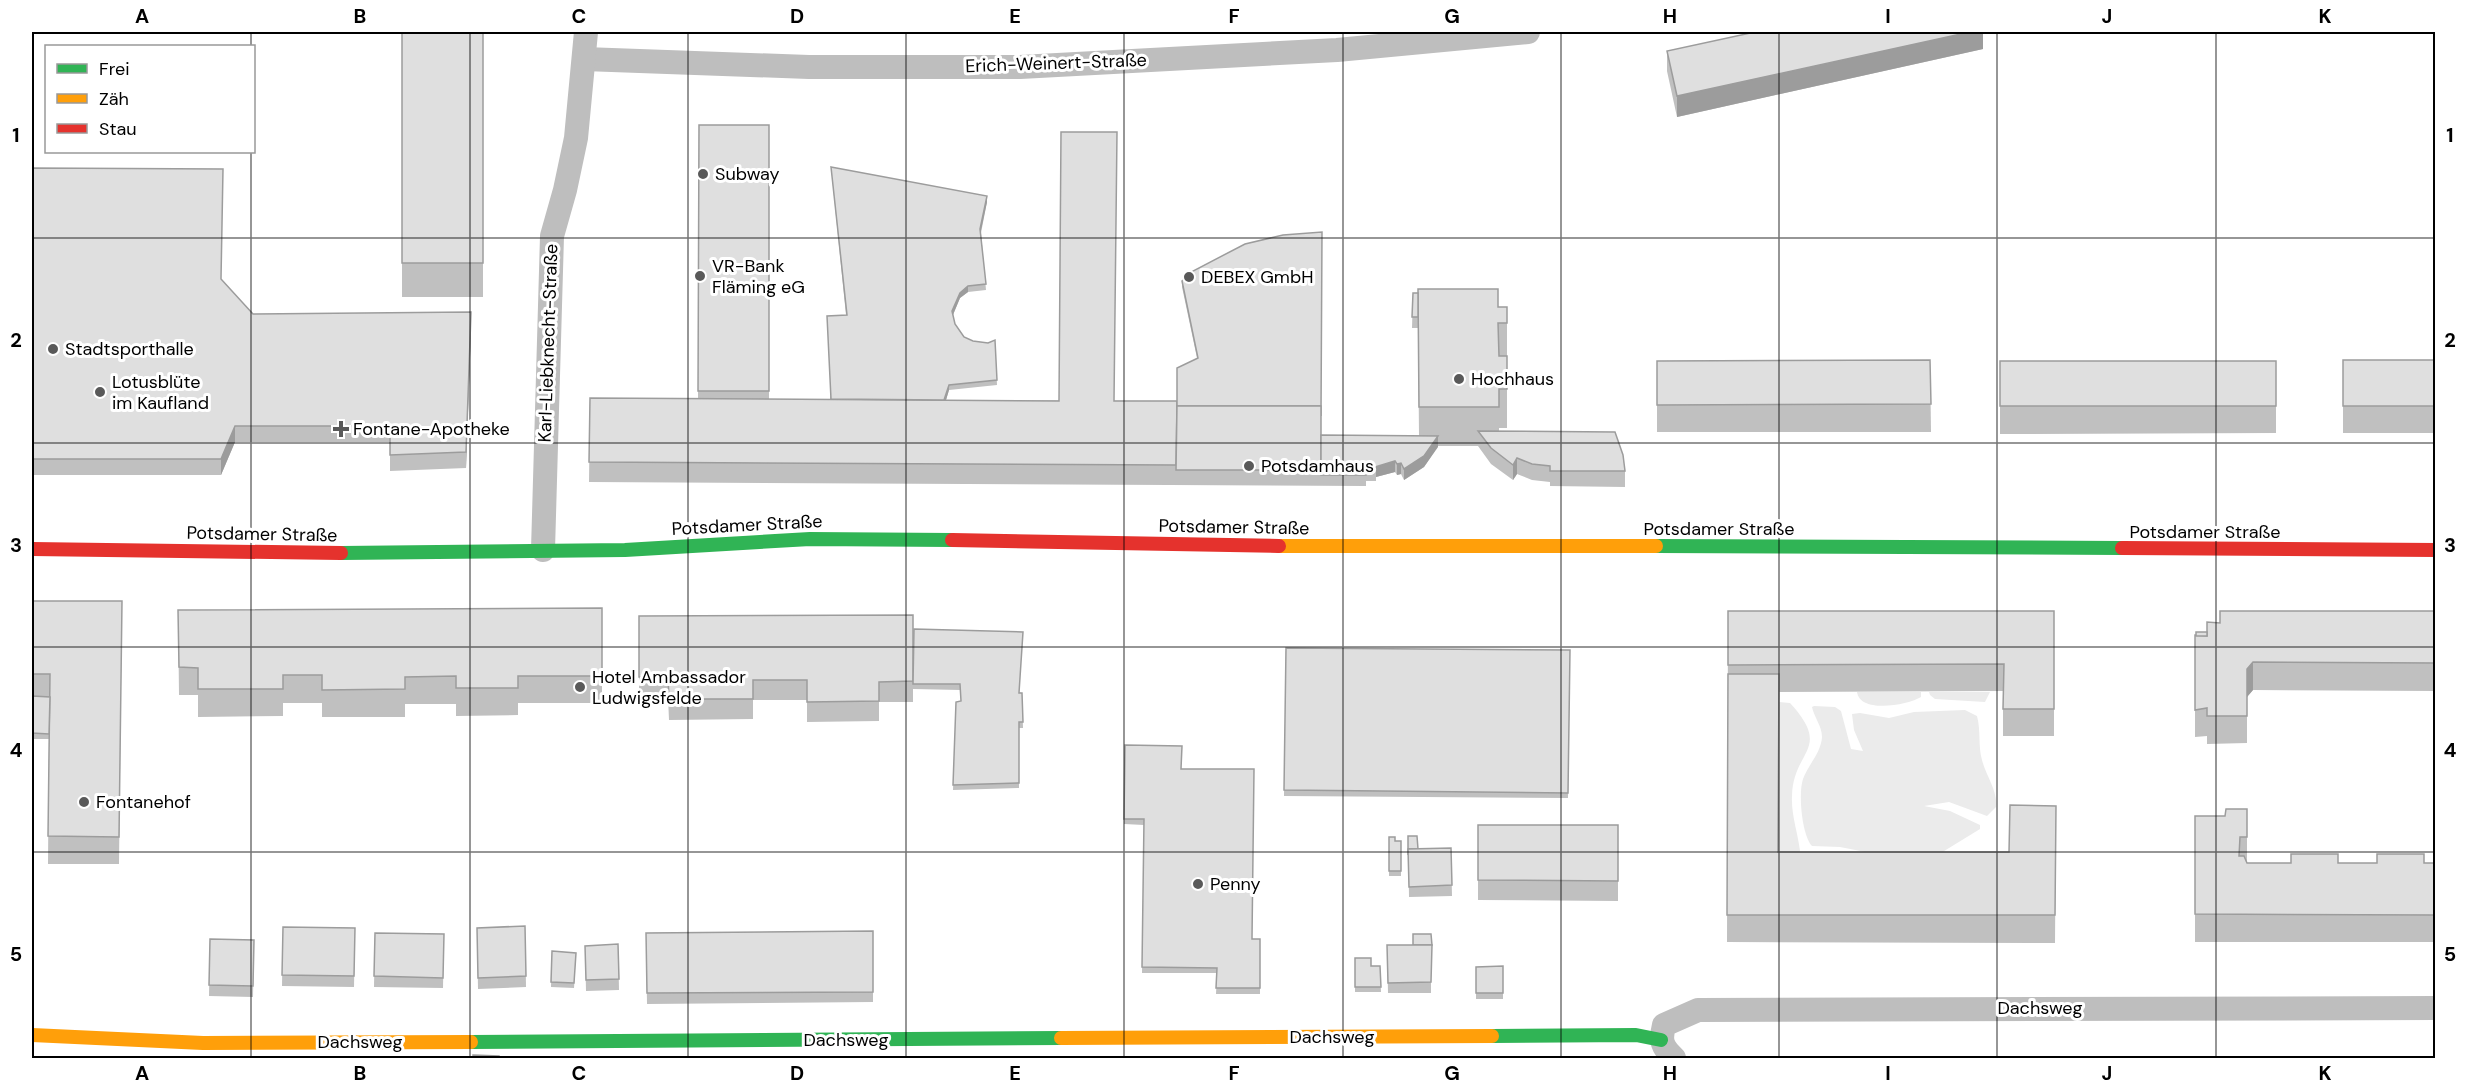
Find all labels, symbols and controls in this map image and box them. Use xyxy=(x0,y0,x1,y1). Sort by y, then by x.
text: A xyxy=(135,3,149,29)
text: B xyxy=(354,3,366,29)
text: C xyxy=(572,3,586,29)
text: D xyxy=(790,3,804,29)
text: E xyxy=(1009,3,1021,29)
text: F xyxy=(1228,3,1240,29)
text: G xyxy=(1444,3,1460,29)
text: H xyxy=(1663,3,1677,29)
text: I xyxy=(1885,3,1891,29)
text: J xyxy=(2102,3,2112,29)
text: K xyxy=(2318,3,2332,29)
legend xyxy=(45,45,255,153)
street label: Erich-Weinert-Straße xyxy=(965,48,1147,78)
text: Frei xyxy=(99,57,130,81)
text: Zäh xyxy=(99,87,129,111)
text: Stau xyxy=(99,117,137,141)
text: 1 xyxy=(12,122,20,148)
text: 1 xyxy=(2446,122,2454,148)
place label: Subway xyxy=(715,162,780,186)
marker: Subway xyxy=(696,167,710,181)
street label: Karl-Liebknecht-Straße xyxy=(533,243,563,443)
place label: VR-Bank Fläming eG xyxy=(712,254,805,299)
place label: DEBEX GmbH xyxy=(1201,265,1313,289)
marker: VR-Bank Fläming eG xyxy=(693,269,707,283)
marker: DEBEX GmbH xyxy=(1182,270,1196,284)
text: 2 xyxy=(10,327,22,353)
text: 2 xyxy=(2444,327,2456,353)
place label: Stadtsporthalle xyxy=(65,337,194,361)
marker: Stadtsporthalle xyxy=(46,342,60,356)
place label: Hochhaus xyxy=(1471,367,1554,391)
place label: Lotusblüte im Kaufland xyxy=(112,370,209,415)
marker: Hochhaus xyxy=(1452,372,1466,386)
marker: Lotusblüte im Kaufland xyxy=(93,385,107,399)
place label: Fontane-Apotheke xyxy=(353,417,510,441)
marker: Fontane-Apotheke xyxy=(334,422,348,436)
place label: Potsdamhaus xyxy=(1261,454,1374,478)
marker: Potsdamhaus xyxy=(1242,459,1256,473)
street label: Potsdamer Straße xyxy=(671,509,823,541)
street label: Potsdamer Straße xyxy=(1158,514,1310,540)
street label: Potsdamer Straße xyxy=(1644,517,1794,541)
street label: Potsdamer Straße xyxy=(2130,520,2280,544)
street label: Potsdamer Straße xyxy=(186,521,338,547)
text: 3 xyxy=(10,532,22,558)
text: 3 xyxy=(2444,532,2456,558)
place label: Hotel Ambassador Ludwigsfelde xyxy=(592,665,746,710)
marker: Hotel Ambassador Ludwigsfelde xyxy=(573,680,587,694)
text: 4 xyxy=(10,737,23,763)
text: 4 xyxy=(2444,737,2457,763)
place label: Fontanehof xyxy=(96,790,191,814)
marker: Fontanehof xyxy=(77,795,91,809)
place label: Penny xyxy=(1210,872,1261,896)
marker: Penny xyxy=(1191,877,1205,891)
text: 5 xyxy=(10,941,22,967)
text: 5 xyxy=(2444,941,2456,967)
street label: Dachsweg xyxy=(1997,996,2083,1020)
street label: Dachsweg xyxy=(1289,1025,1375,1049)
street label: Dachsweg xyxy=(803,1028,889,1052)
street label: Dachsweg xyxy=(317,1030,403,1054)
text: A xyxy=(135,1060,149,1086)
text: B xyxy=(354,1060,366,1086)
text: C xyxy=(572,1060,586,1086)
text: D xyxy=(790,1060,804,1086)
text: E xyxy=(1009,1060,1021,1086)
text: F xyxy=(1228,1060,1240,1086)
text: G xyxy=(1444,1060,1460,1086)
text: H xyxy=(1663,1060,1677,1086)
text: I xyxy=(1885,1060,1891,1086)
text: J xyxy=(2102,1060,2112,1086)
text: K xyxy=(2318,1060,2332,1086)

